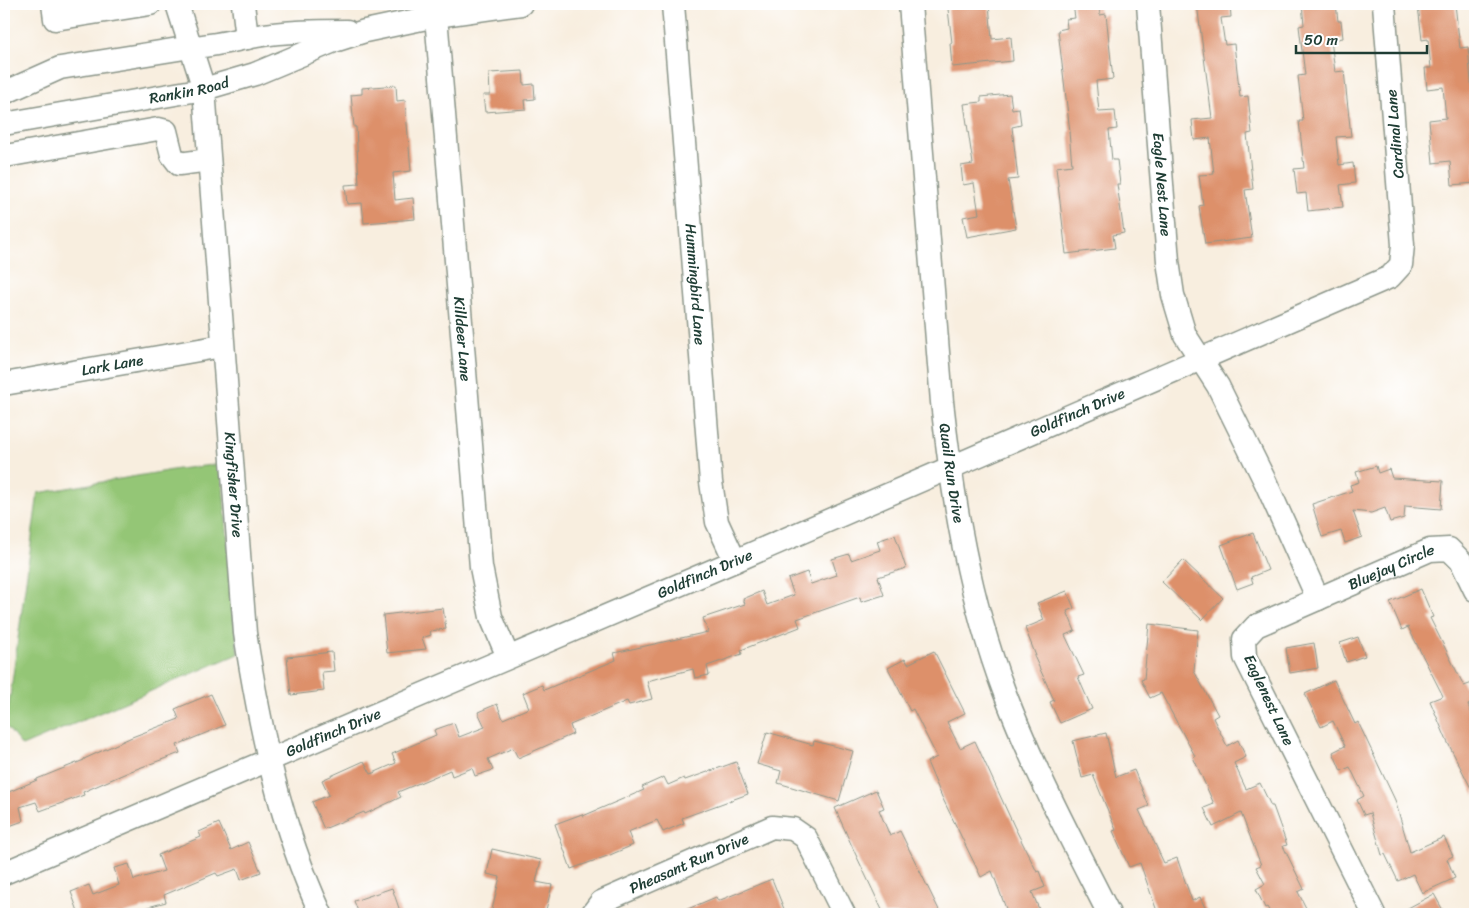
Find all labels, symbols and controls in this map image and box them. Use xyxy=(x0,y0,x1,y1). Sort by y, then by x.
scale bar xyxy=(1296,22,1428,54)
text: 50 m xyxy=(1304,27,1339,53)
street label: Rankin Road xyxy=(147,69,233,111)
street label: Cardinal Lane xyxy=(1378,88,1412,180)
street label: Eagle Nest Lane xyxy=(1145,132,1179,238)
street label: Hummingbird Lane xyxy=(677,222,713,346)
street label: Killdeer Lane xyxy=(446,295,479,383)
street label: Lark Lane xyxy=(79,347,145,383)
street label: Goldfinch Drive xyxy=(1026,380,1129,445)
street label: Quail Run Drive xyxy=(932,422,972,525)
street label: Kingfisher Drive xyxy=(217,431,251,539)
street label: Bluejay Circle xyxy=(1344,537,1435,597)
street label: Goldfinch Drive xyxy=(653,542,757,606)
street label: Eaglenest Lane xyxy=(1236,650,1302,750)
street label: Goldfinch Drive xyxy=(281,700,385,764)
street label: Pheasant Run Drive xyxy=(625,826,753,901)

